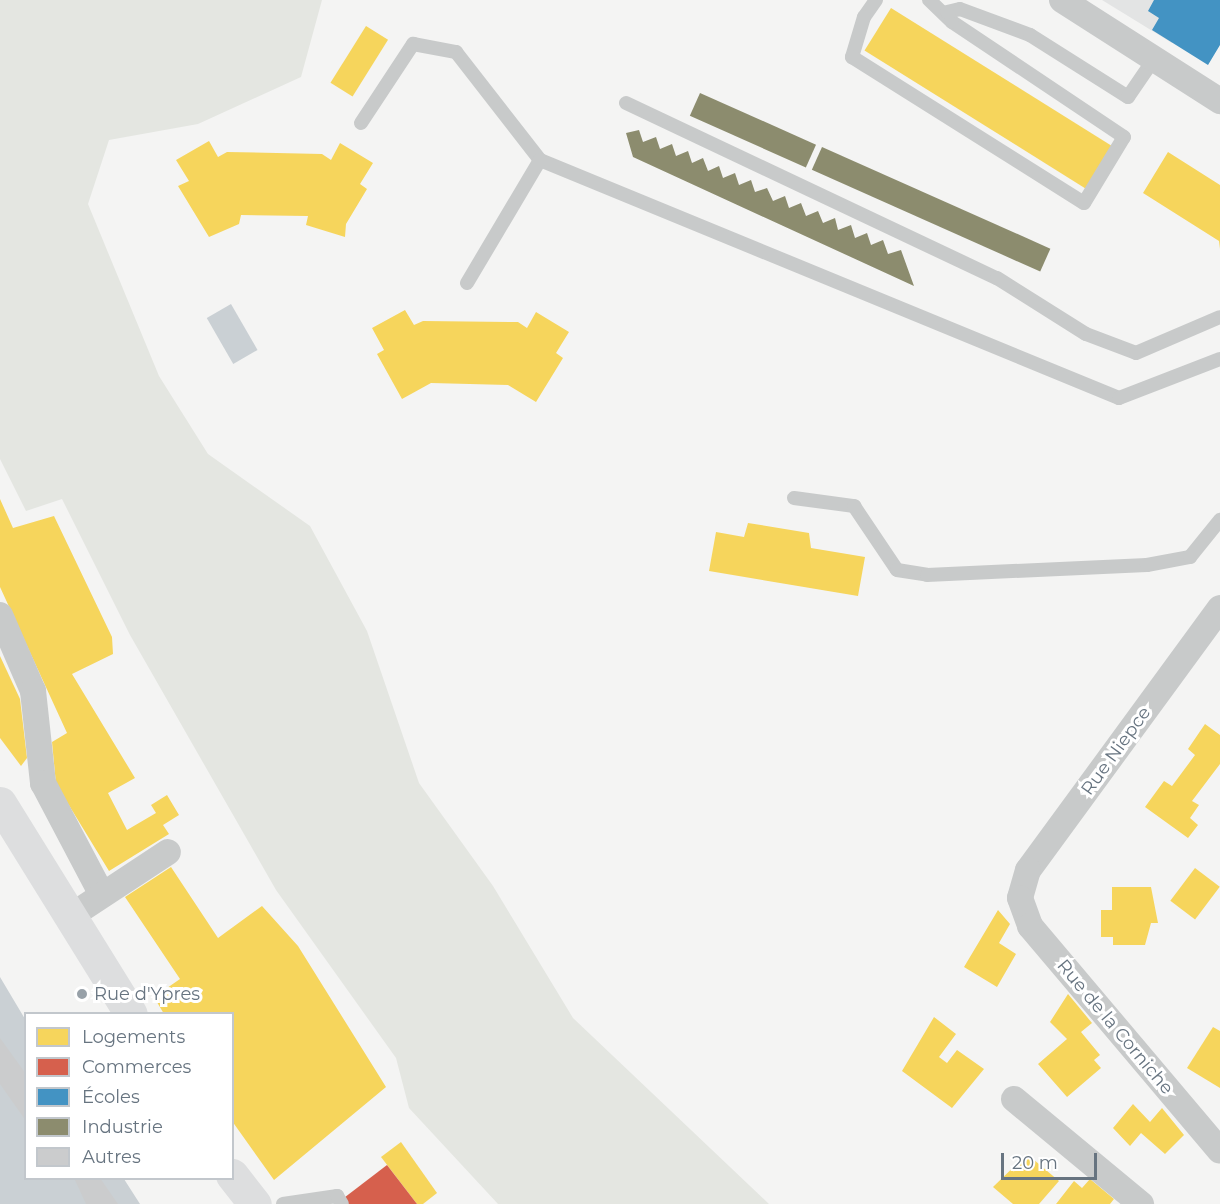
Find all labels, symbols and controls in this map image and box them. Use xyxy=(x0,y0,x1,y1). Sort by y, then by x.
street label: Rue Niepce xyxy=(1077,703,1155,799)
street label: Rue de la Corniche xyxy=(1052,955,1178,1099)
place label: Rue d'Ypres xyxy=(94,983,200,1005)
marker: Rue d'Ypres xyxy=(75,987,89,1001)
legend xyxy=(24,1012,234,1180)
text: Logements xyxy=(82,1026,185,1048)
text: Commerces xyxy=(82,1056,191,1078)
text: Écoles xyxy=(82,1086,140,1108)
text: Industrie xyxy=(82,1116,163,1138)
scale bar xyxy=(1004,1141,1100,1179)
text: Autres xyxy=(82,1146,141,1168)
text: 20 m xyxy=(1012,1152,1058,1174)

